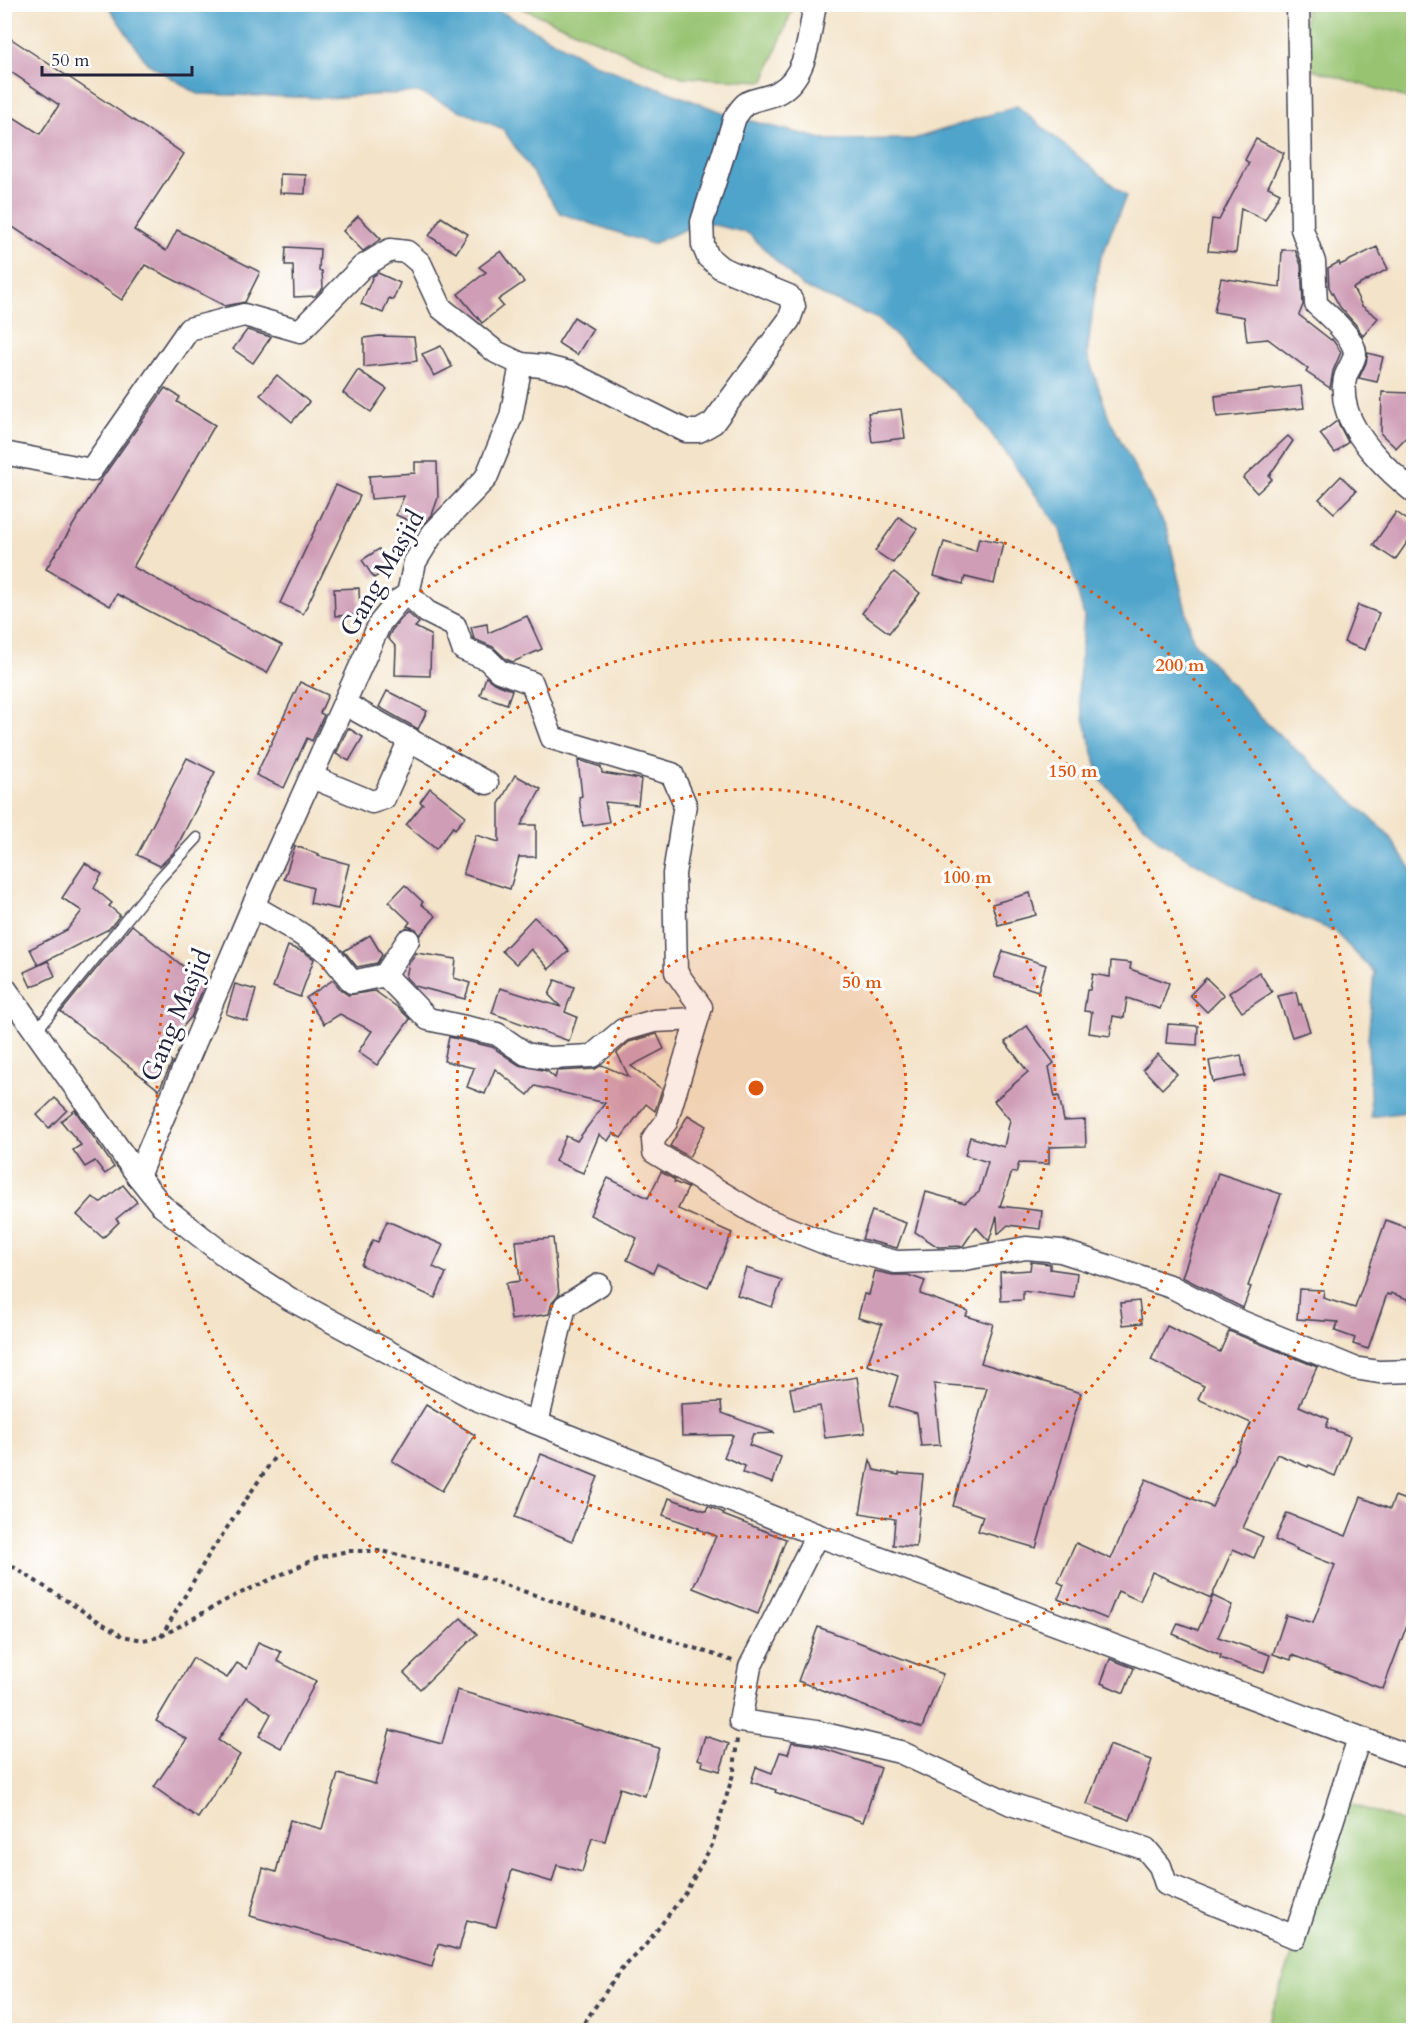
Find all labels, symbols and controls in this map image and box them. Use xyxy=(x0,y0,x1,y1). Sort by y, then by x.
scale bar xyxy=(42,39,192,77)
text: 50 m xyxy=(51,48,90,73)
street label: Gang Masjid xyxy=(332,503,432,643)
text: 200 m xyxy=(1155,653,1205,678)
text: 150 m xyxy=(1048,759,1098,784)
text: 100 m xyxy=(942,865,992,890)
street label: Gang Masjid xyxy=(132,943,220,1087)
text: 50 m xyxy=(842,970,882,995)
centre of rings xyxy=(746,1078,766,1098)

